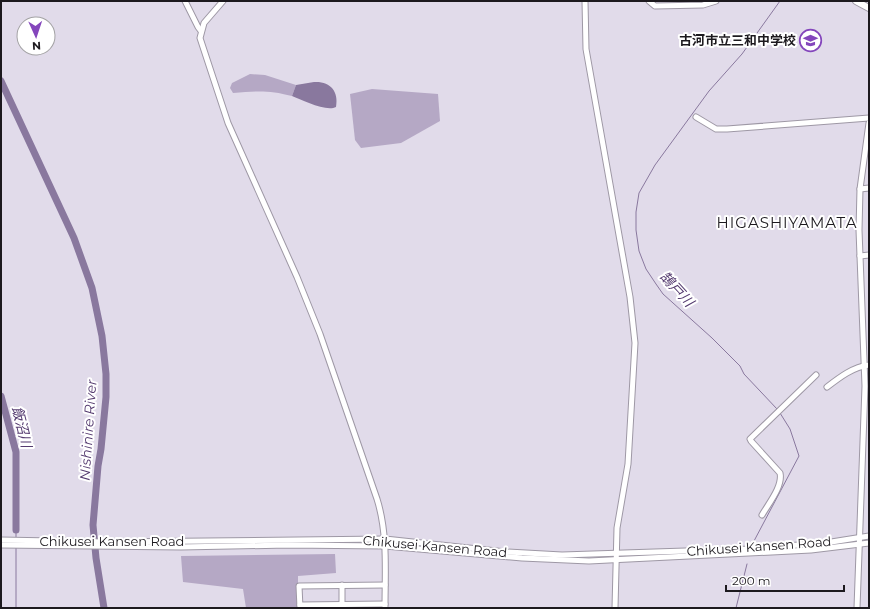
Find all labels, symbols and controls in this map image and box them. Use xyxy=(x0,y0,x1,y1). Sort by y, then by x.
north arrow xyxy=(16,16,56,56)
school or university icon: 古河市立三和中学校 xyxy=(798,27,824,53)
place label: 古河市立三和中学校 xyxy=(679,32,796,48)
text: N xyxy=(32,39,41,53)
district label: HIGASHIYAMATA xyxy=(717,213,857,232)
water label: 鵠戸川 xyxy=(656,268,699,312)
water label: Nishinire River xyxy=(75,378,101,481)
water label: 飯沼川 xyxy=(8,404,36,451)
street label: Chikusei Kansen Road xyxy=(362,532,508,560)
street label: Chikusei Kansen Road xyxy=(40,533,184,549)
street label: Chikusei Kansen Road xyxy=(686,533,832,559)
scale bar xyxy=(726,567,844,593)
text: 200 m xyxy=(732,573,771,588)

